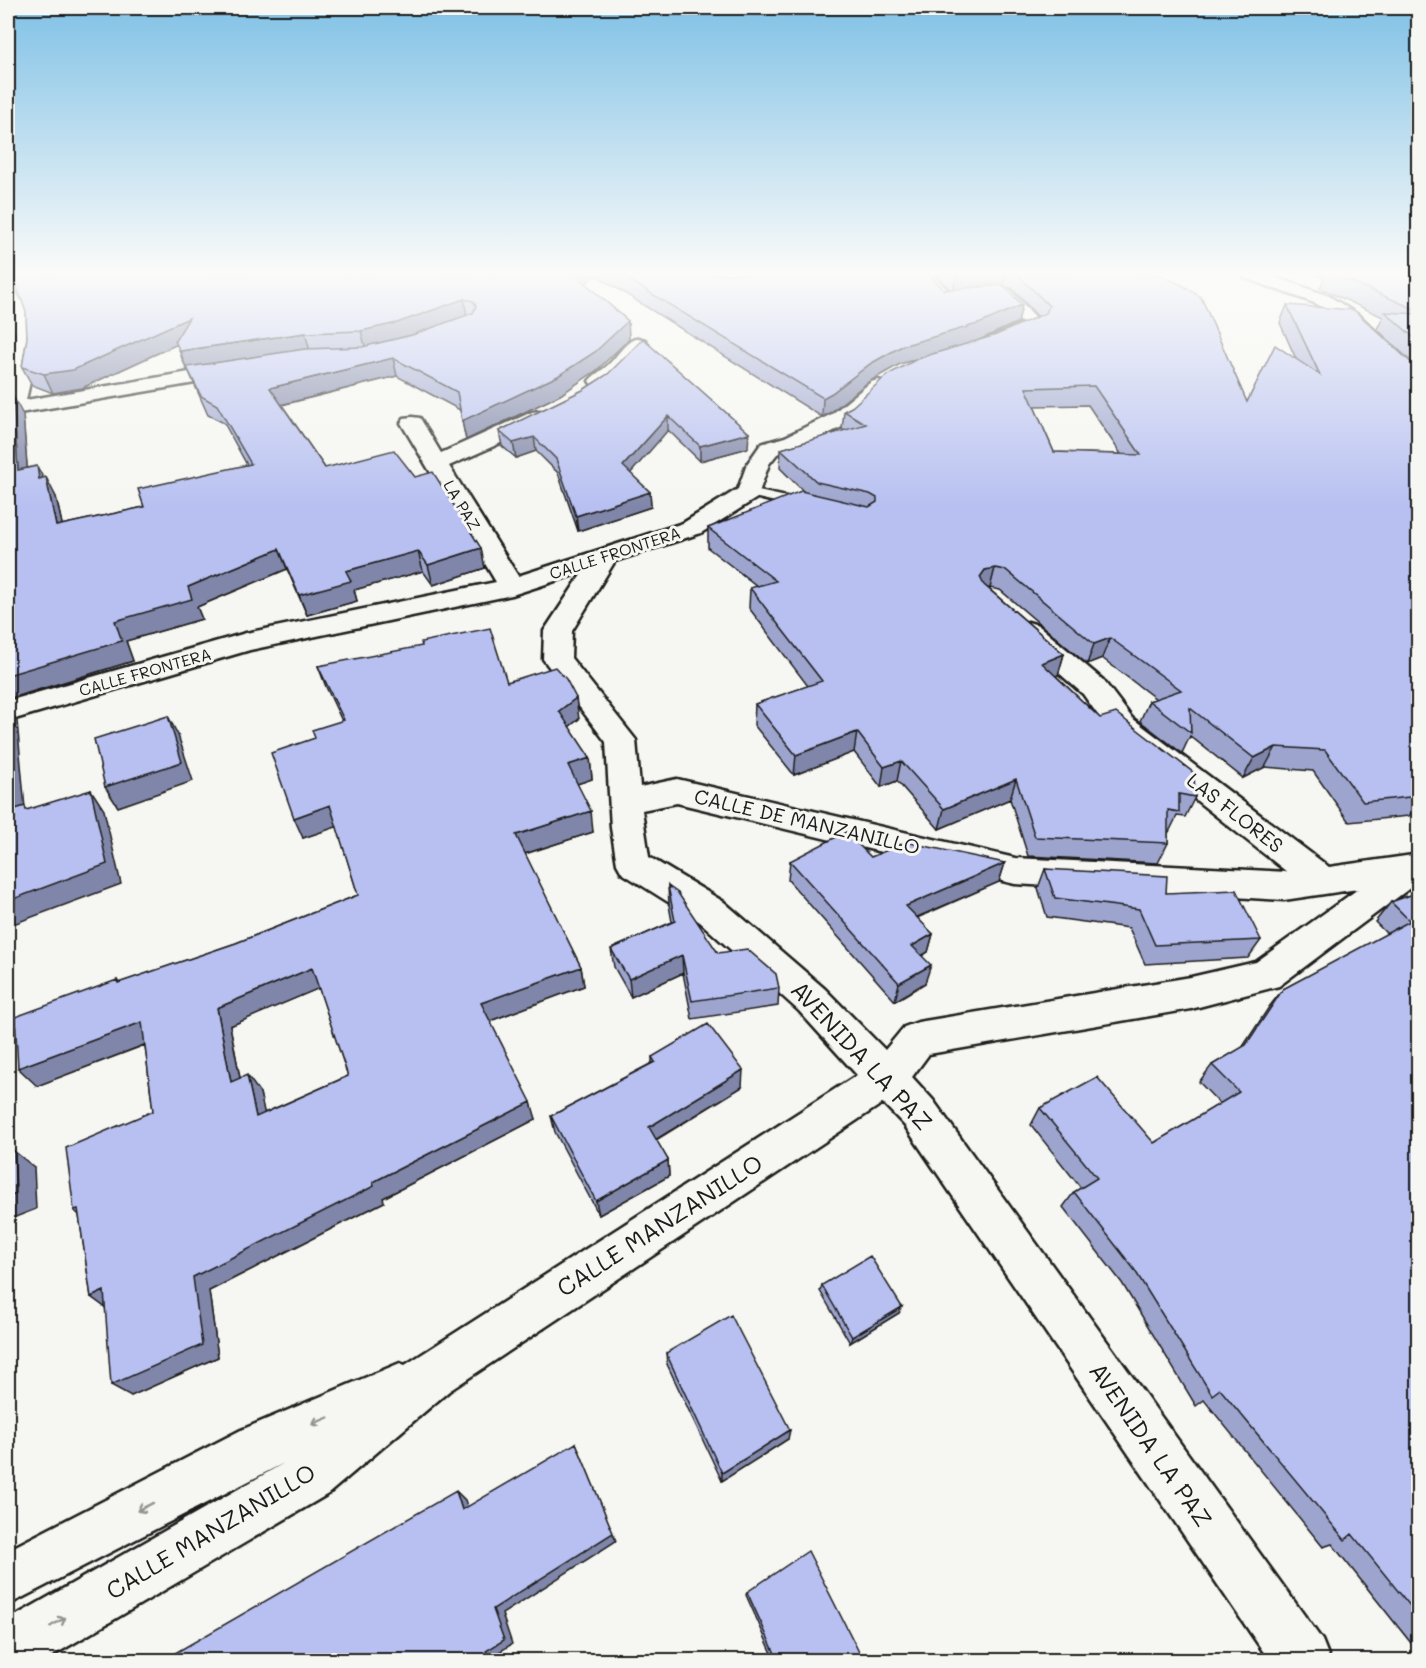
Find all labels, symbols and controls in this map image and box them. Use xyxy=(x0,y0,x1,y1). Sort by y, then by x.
street label: LA PAZ xyxy=(439,476,486,534)
street label: CALLE FRONTERA xyxy=(547,521,683,584)
street label: CALLE FRONTERA xyxy=(76,643,213,700)
street label: LAS FLORES xyxy=(1182,767,1289,858)
street label: CALLE DE MANZANILLO xyxy=(692,782,923,860)
street label: AVENIDA LA PAZ xyxy=(785,974,939,1136)
street label: CALLE MANZANILLO xyxy=(550,1147,768,1303)
street label: AVENIDA LA PAZ xyxy=(1083,1356,1219,1532)
one-way arrow xyxy=(312,1416,330,1428)
street label: CALLE MANZANILLO xyxy=(100,1456,321,1606)
one-way arrow xyxy=(136,1501,154,1513)
one-way arrow xyxy=(49,1616,66,1628)

